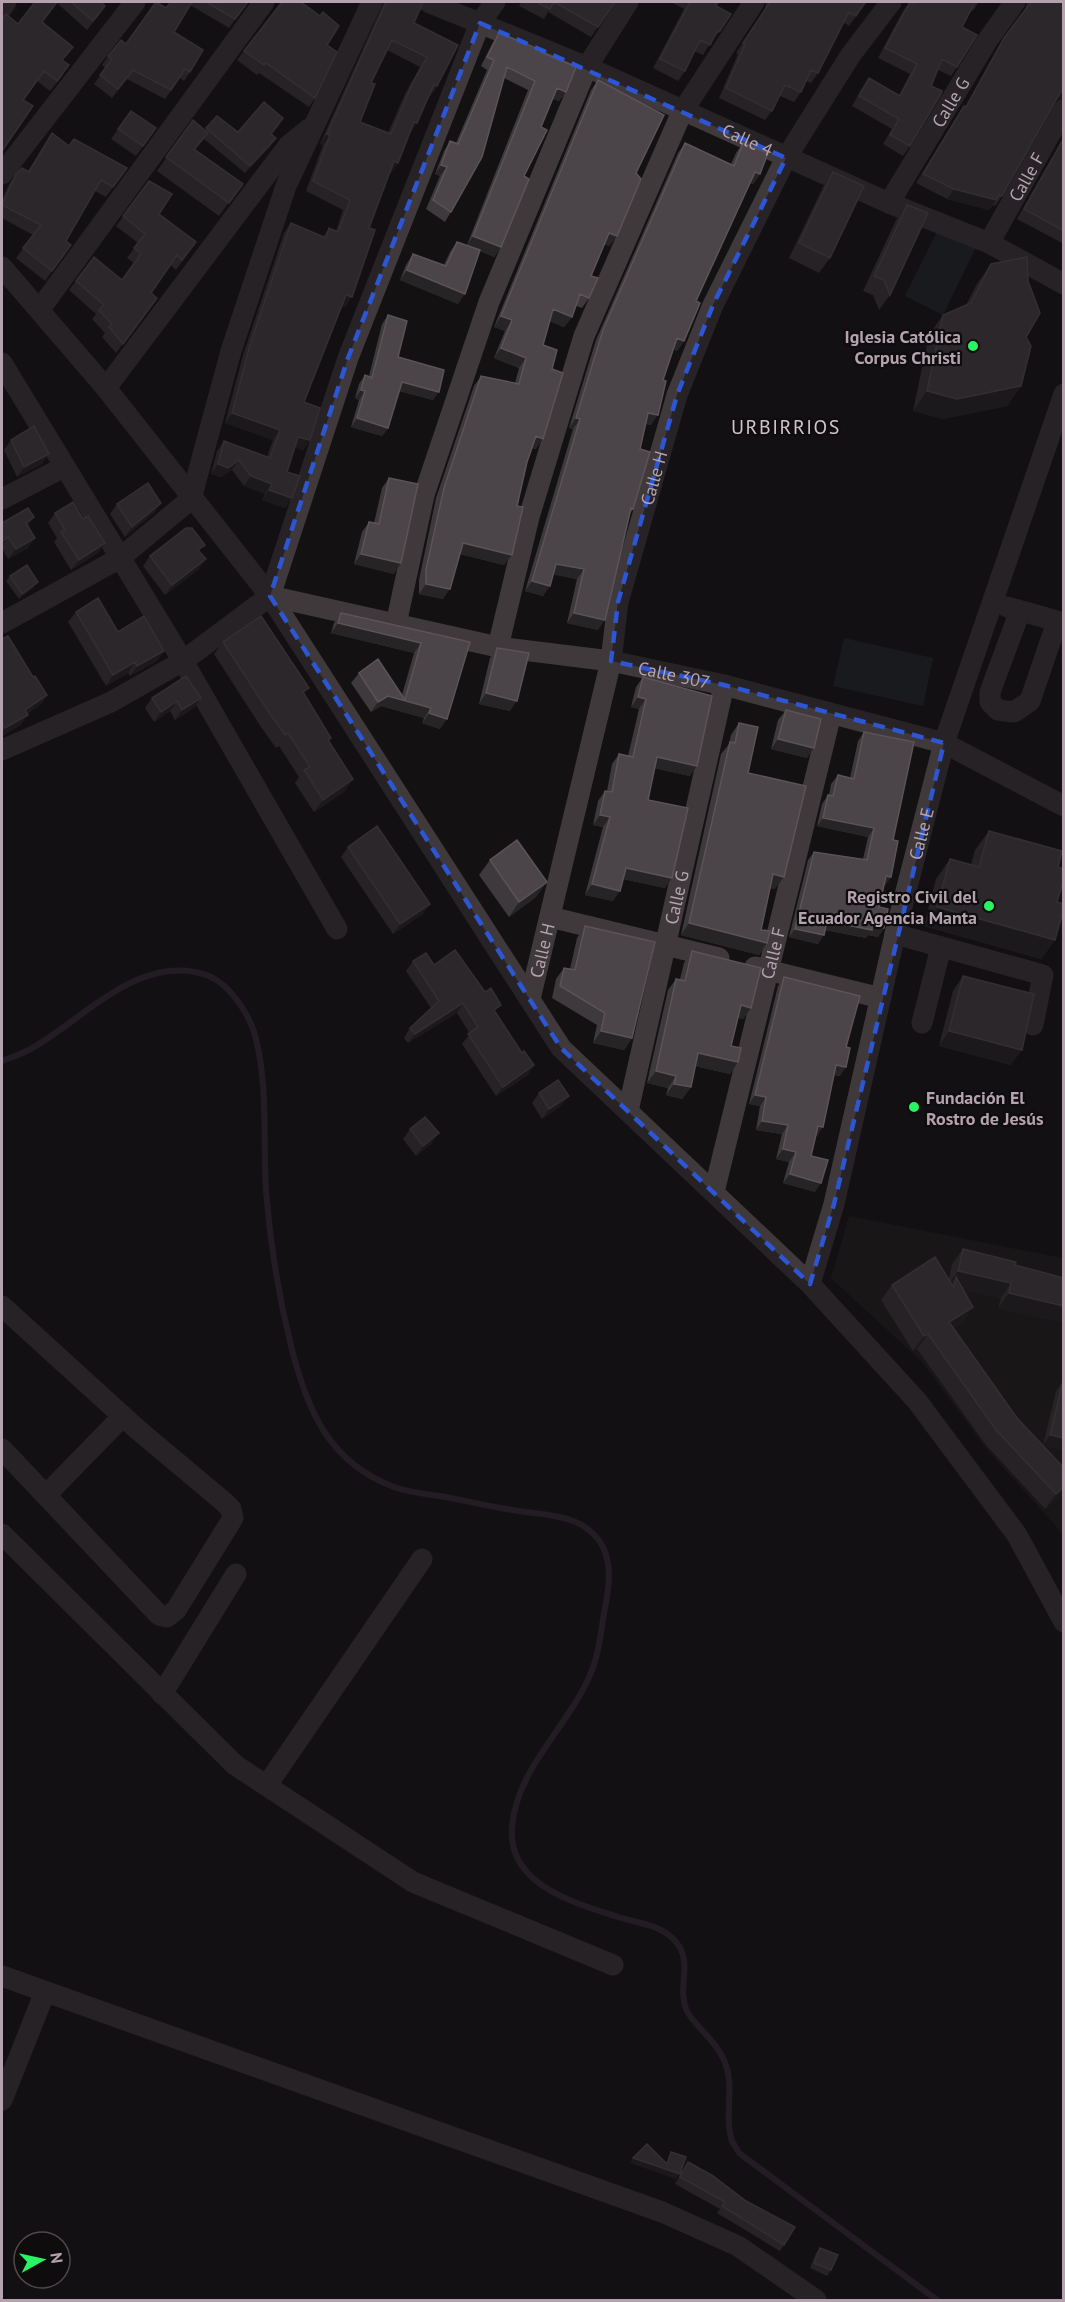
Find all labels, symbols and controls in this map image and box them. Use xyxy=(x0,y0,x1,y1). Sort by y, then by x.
street label: Calle G xyxy=(926,73,974,131)
street label: Calle 4 xyxy=(719,118,777,161)
street label: Calle F xyxy=(1003,148,1049,205)
place label: Iglesia Católica Corpus Christi xyxy=(845,325,961,369)
marker: Iglesia Católica Corpus Christi xyxy=(966,339,980,353)
district label: URBIRRIOS xyxy=(731,414,841,440)
street label: Calle H xyxy=(635,448,672,508)
street label: Calle 307 xyxy=(636,656,712,693)
street label: Calle E xyxy=(903,805,938,862)
street label: Calle G xyxy=(659,868,693,926)
place label: Registro Civil del Ecuador Agencia Manta xyxy=(798,885,978,929)
marker: Registro Civil del Ecuador Agencia Manta xyxy=(982,899,996,913)
street label: Calle H xyxy=(524,921,559,980)
street label: Calle F xyxy=(755,925,790,981)
place label: Fundación El Rostro de Jesús xyxy=(926,1086,1044,1130)
marker: Fundación El Rostro de Jesús xyxy=(907,1100,921,1114)
north arrow xyxy=(12,2230,72,2290)
text: N xyxy=(46,2251,67,2265)

